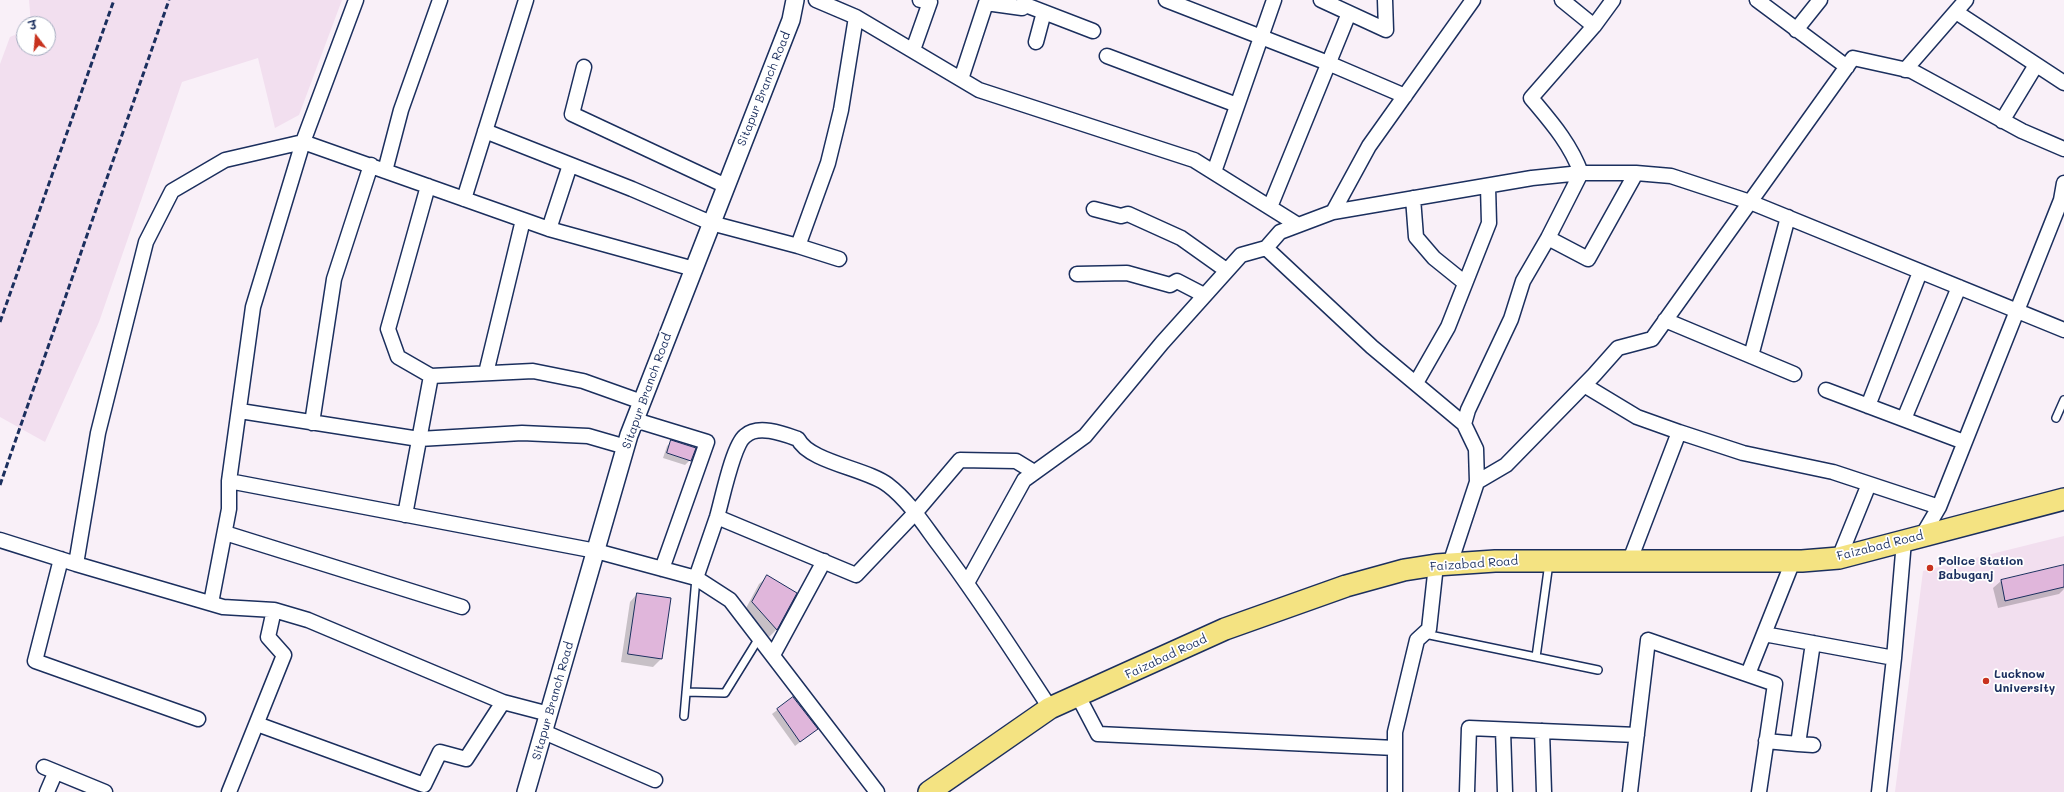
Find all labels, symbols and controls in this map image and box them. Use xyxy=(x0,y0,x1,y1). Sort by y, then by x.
north arrow xyxy=(16,16,56,56)
text: उ xyxy=(27,17,38,33)
street label: Sitapur Branch Road xyxy=(734,30,794,148)
street label: Sitapur Branch Road xyxy=(619,331,675,451)
street label: Faizabad Road xyxy=(1835,528,1925,564)
street label: Faizabad Road xyxy=(1429,554,1519,574)
place label: Police Station Babuganj xyxy=(1938,554,2023,582)
marker: Police Station Babuganj xyxy=(1925,563,1935,573)
street label: Faizabad Road xyxy=(1123,632,1209,682)
street label: Sitapur Branch Road xyxy=(529,640,577,762)
place label: Lucknow University xyxy=(1994,667,2055,695)
marker: Lucknow University xyxy=(1981,676,1991,686)

